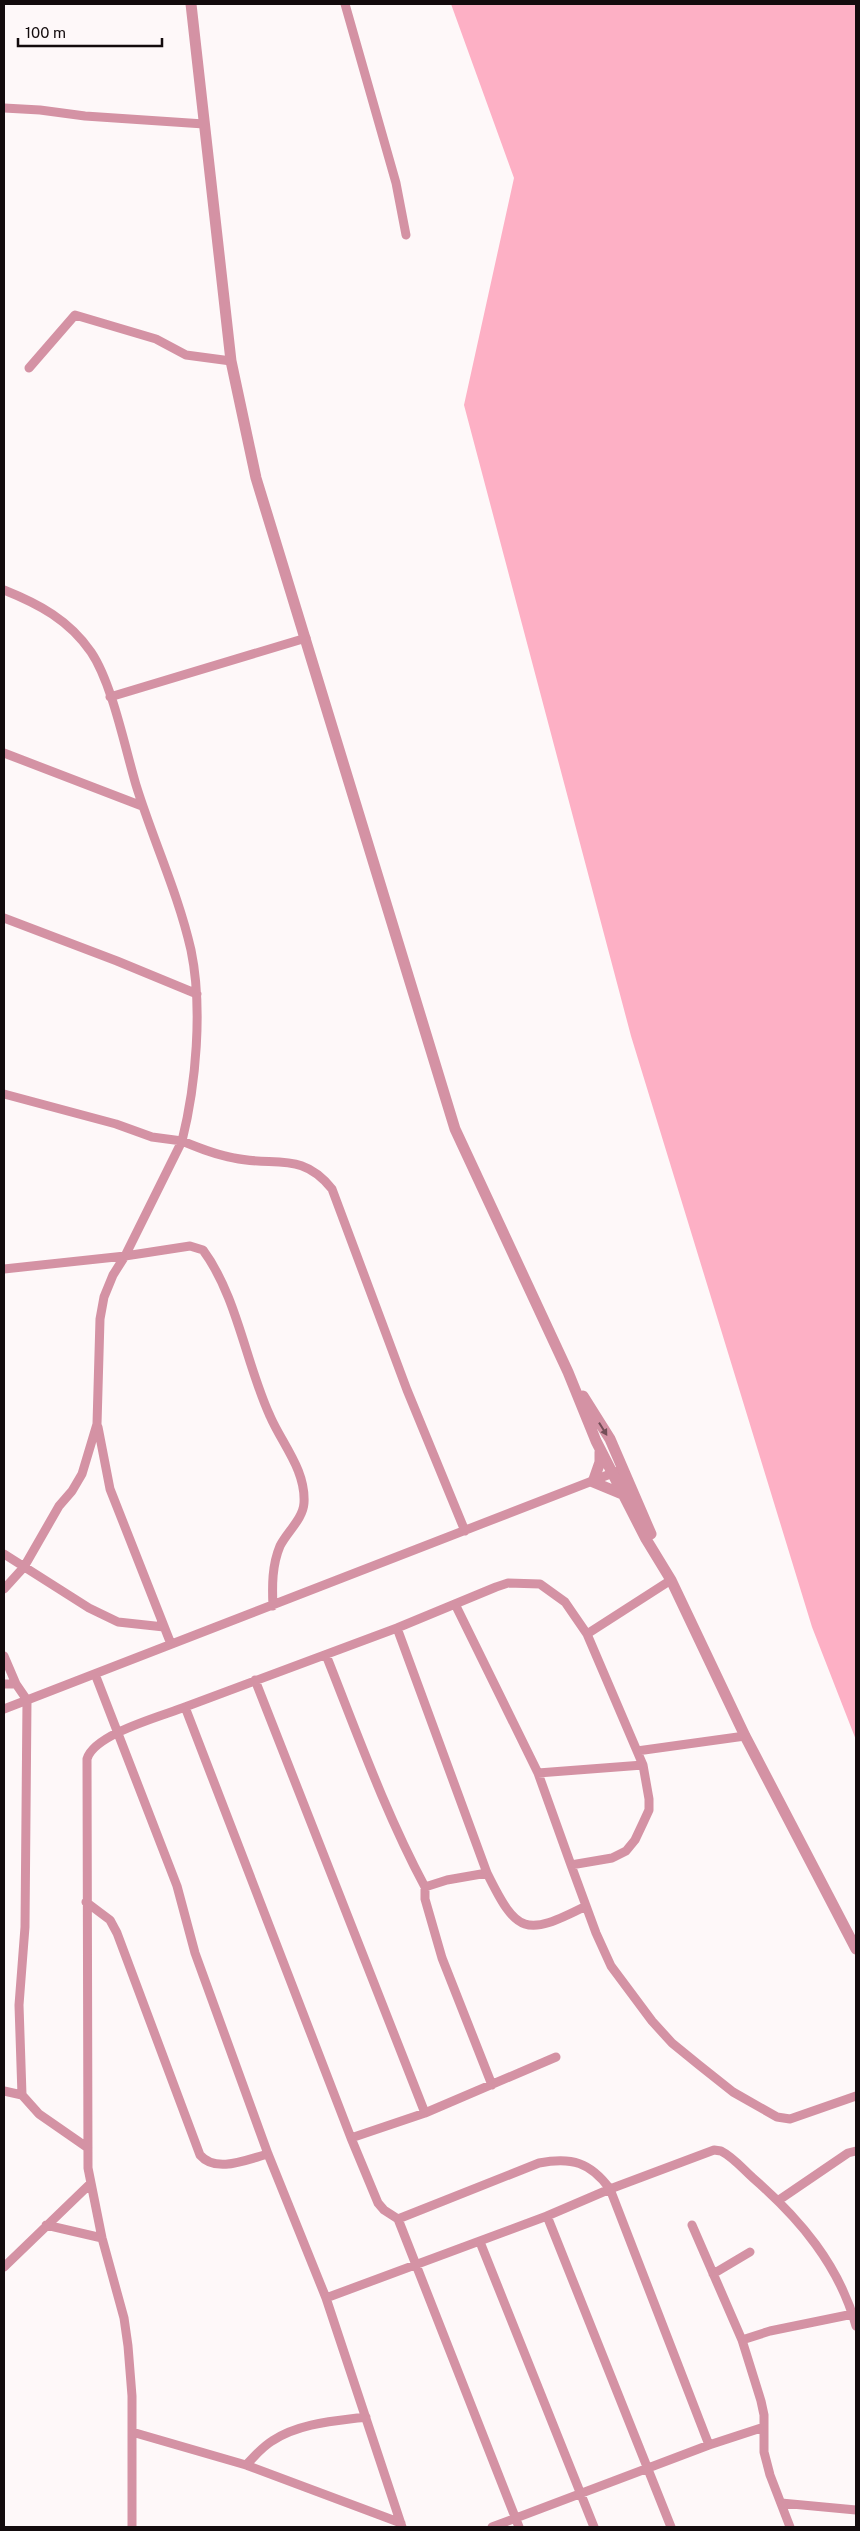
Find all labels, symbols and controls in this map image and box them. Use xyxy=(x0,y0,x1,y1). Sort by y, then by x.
scale bar xyxy=(18,15,161,47)
text: 100 m xyxy=(25,24,66,41)
one-way arrow xyxy=(598,1422,608,1435)

